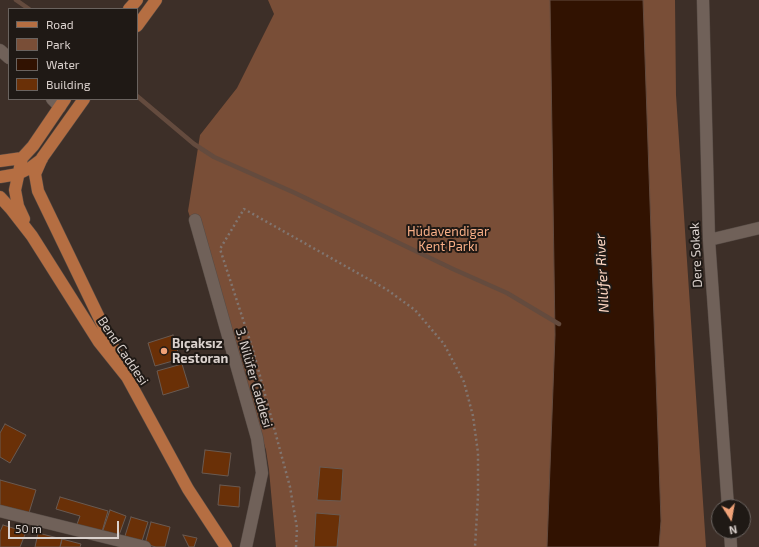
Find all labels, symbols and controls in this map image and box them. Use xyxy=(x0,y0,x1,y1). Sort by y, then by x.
legend xyxy=(8,8,138,100)
text: Road xyxy=(46,17,74,31)
text: Park xyxy=(46,37,71,51)
text: Water xyxy=(46,57,80,71)
text: Building xyxy=(46,77,90,91)
street label: Dere Sokak xyxy=(686,222,706,288)
park label: Hüdavendigar Kent Parkı xyxy=(407,224,489,255)
water label: Nilüfer River xyxy=(592,233,612,313)
street label: Bend Caddesi xyxy=(94,314,152,388)
street label: 3. Nilüfer Caddesi xyxy=(232,326,276,430)
place label: Bıçaksız Restoran xyxy=(172,336,228,367)
marker: Bıçaksız Restoran xyxy=(159,346,169,356)
north arrow xyxy=(711,499,751,539)
scale bar xyxy=(10,513,121,539)
text: 50 m xyxy=(15,521,42,535)
text: N xyxy=(728,523,738,537)

